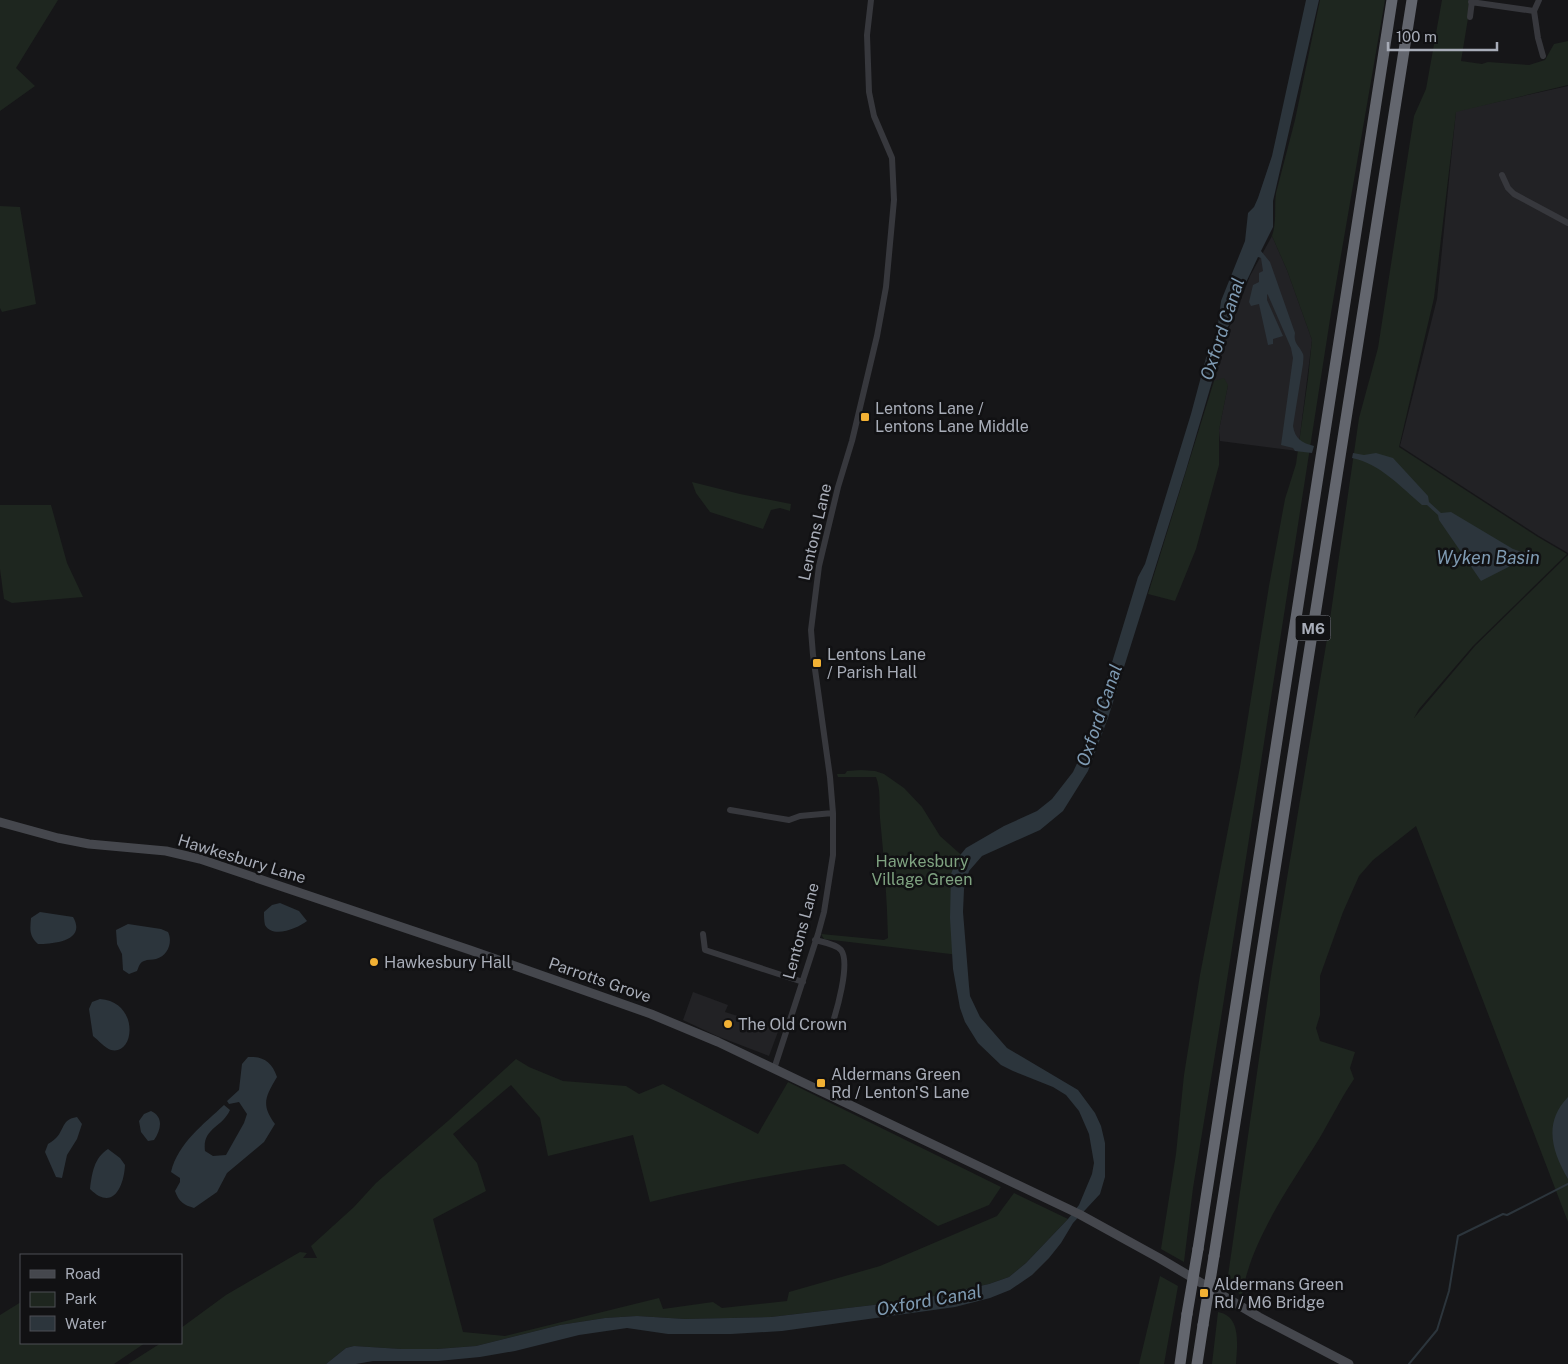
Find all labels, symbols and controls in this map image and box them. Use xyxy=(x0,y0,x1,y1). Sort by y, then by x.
scale bar xyxy=(1388,20,1497,52)
text: 100 m xyxy=(1396,28,1437,45)
water label: Oxford Canal xyxy=(1196,275,1248,383)
place label: Lentons Lane / Lentons Lane Middle xyxy=(875,399,1029,436)
marker: Lentons Lane / Lentons Lane Middle xyxy=(859,411,871,423)
street label: Lentons Lane xyxy=(795,482,835,582)
water label: Wyken Basin xyxy=(1436,547,1540,568)
road number: M6 xyxy=(1296,616,1330,640)
place label: Lentons Lane / Parish Hall xyxy=(827,645,926,682)
marker: Lentons Lane / Parish Hall xyxy=(811,657,823,669)
water label: Oxford Canal xyxy=(1072,661,1126,769)
street label: Hawkesbury Lane xyxy=(176,830,308,888)
park label: Hawkesbury Village Green xyxy=(872,852,972,889)
street label: Lentons Lane xyxy=(779,881,823,981)
place label: Hawkesbury Hall xyxy=(384,953,511,972)
street label: Parrotts Grove xyxy=(546,954,654,1006)
marker: Hawkesbury Hall xyxy=(368,956,380,968)
place label: The Old Crown xyxy=(738,1015,847,1034)
marker: The Old Crown xyxy=(722,1018,734,1030)
place label: Aldermans Green Rd / Lenton'S Lane xyxy=(831,1065,969,1102)
marker: Aldermans Green Rd / Lenton'S Lane xyxy=(815,1077,827,1089)
legend xyxy=(20,1254,182,1344)
text: Road xyxy=(65,1265,101,1282)
place label: Aldermans Green Rd / M6 Bridge xyxy=(1214,1275,1344,1312)
water label: Oxford Canal xyxy=(875,1280,983,1320)
marker: Aldermans Green Rd / M6 Bridge xyxy=(1198,1287,1210,1299)
text: Park xyxy=(65,1290,97,1307)
text: Water xyxy=(65,1315,107,1332)

